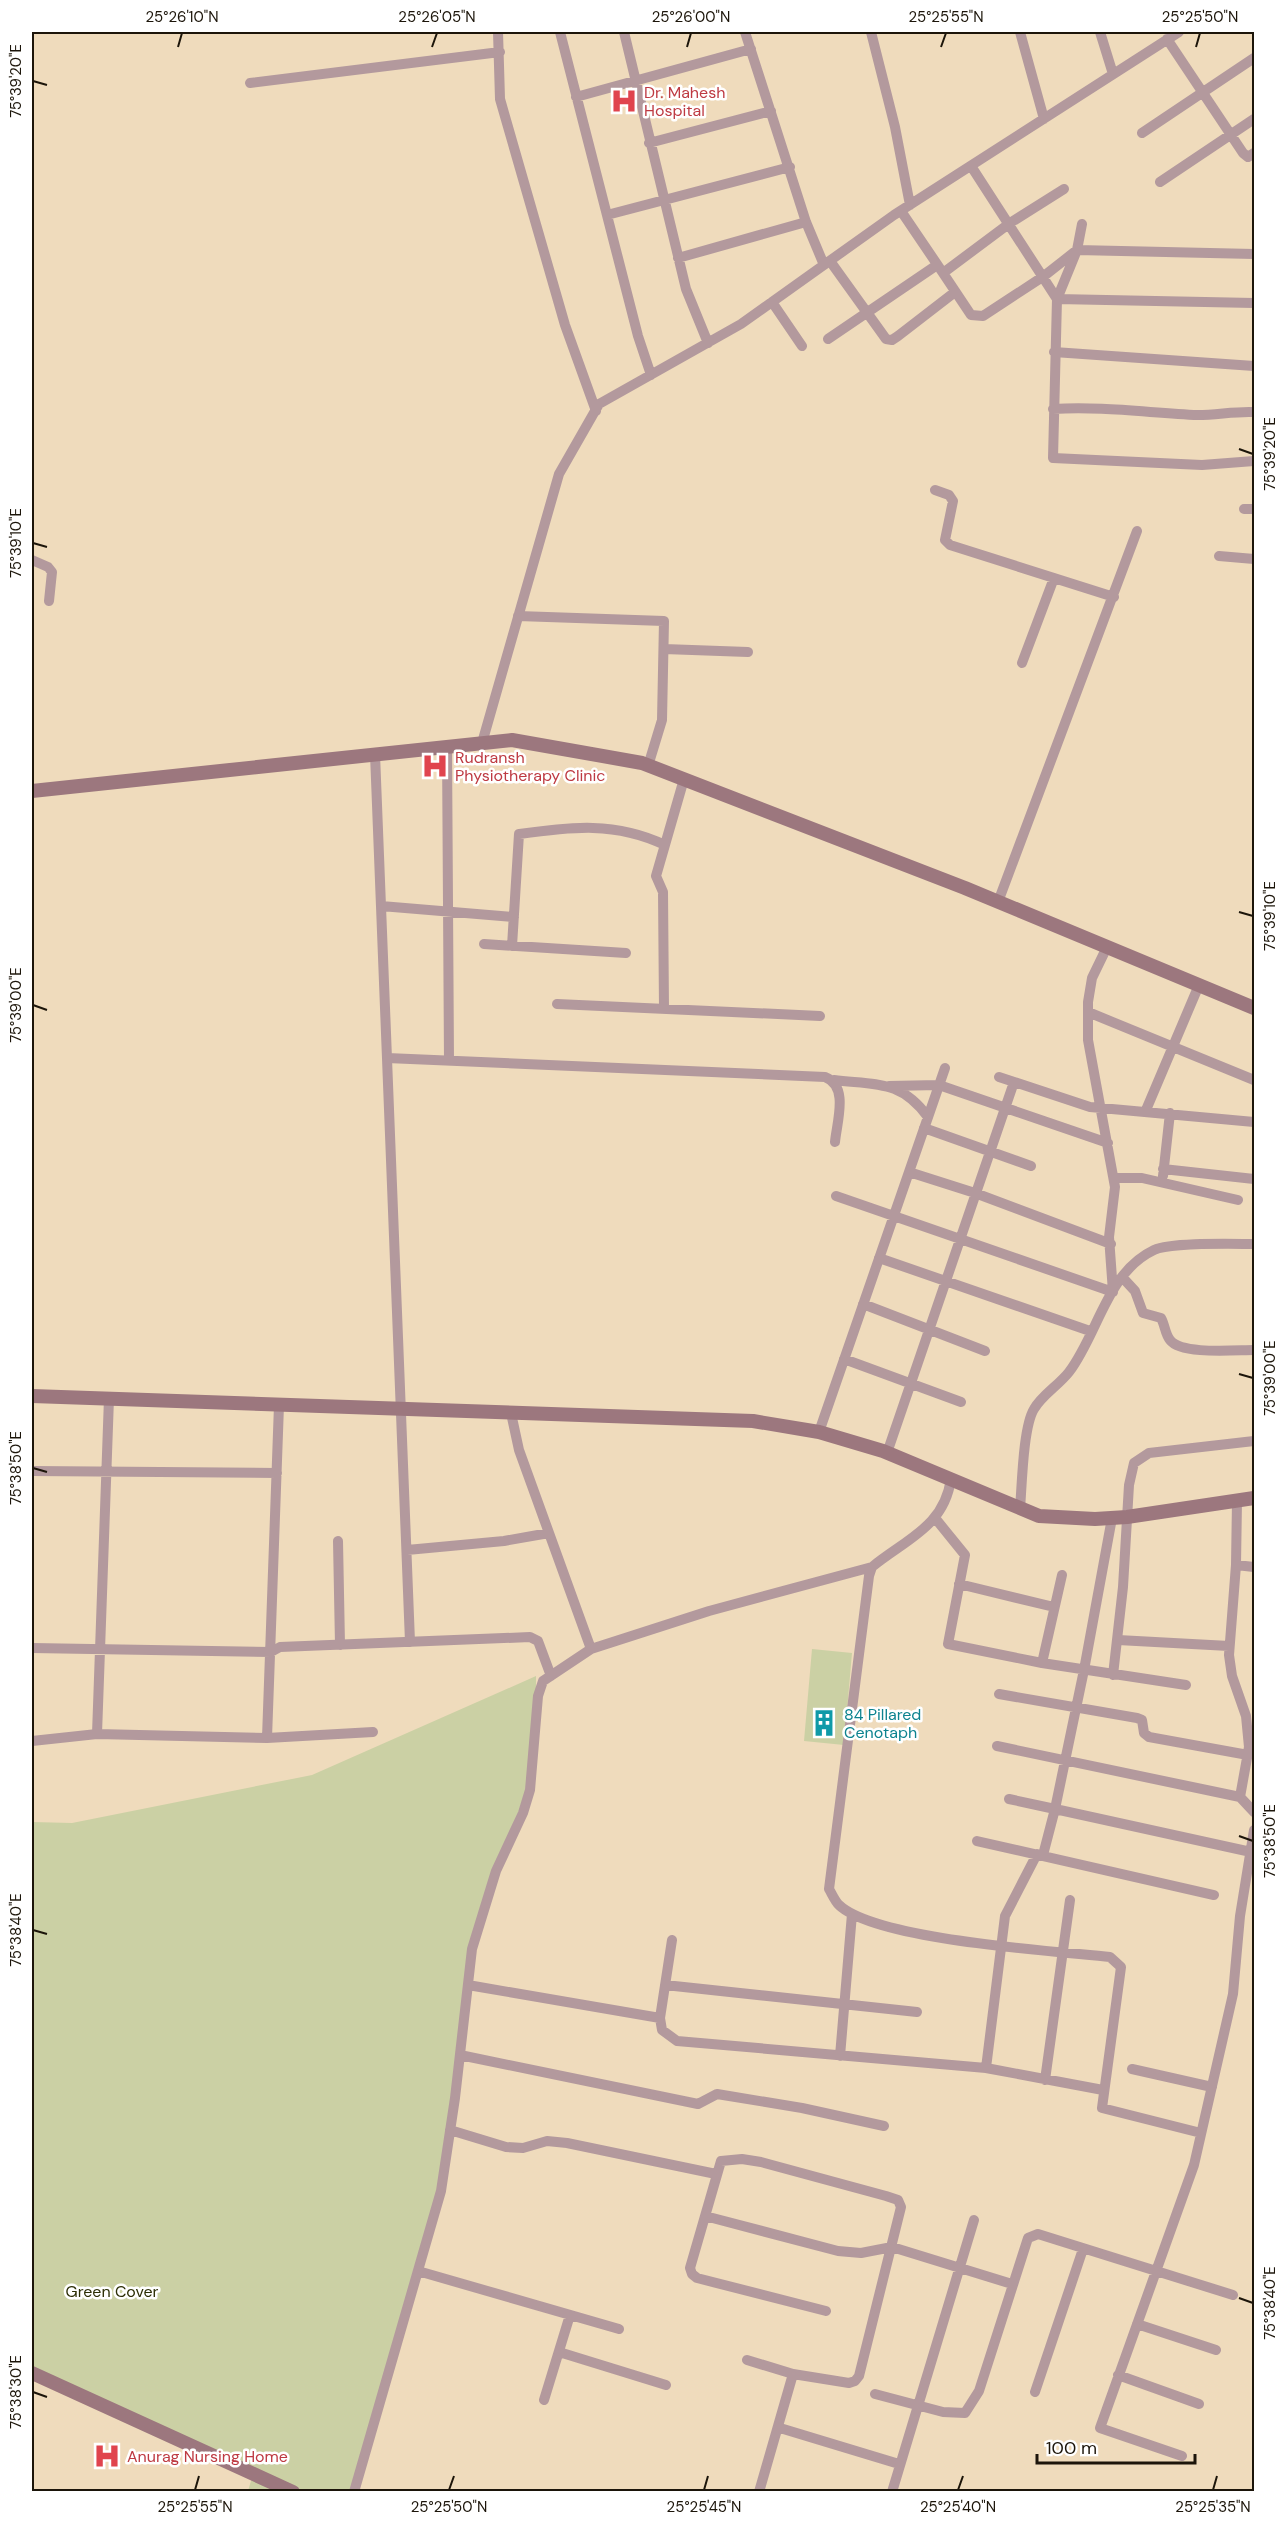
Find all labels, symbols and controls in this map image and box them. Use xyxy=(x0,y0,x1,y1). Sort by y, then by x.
text: 25°26'10"N xyxy=(145,7,219,27)
text: 25°26'05"N xyxy=(398,7,476,27)
text: 25°26'00"N xyxy=(652,7,730,27)
text: 25°25'55"N xyxy=(908,7,984,27)
text: 25°25'50"N xyxy=(1162,7,1238,27)
text: 75°39'20"E xyxy=(6,44,26,118)
place label: Dr. Mahesh Hospital xyxy=(644,82,725,121)
hospital icon: Dr. Mahesh Hospital xyxy=(609,86,639,116)
text: 75°39'20"E xyxy=(1260,417,1280,491)
text: 75°39'10"E xyxy=(6,508,26,578)
place label: Rudransh Physiotherapy Clinic xyxy=(455,747,605,786)
hospital icon: Rudransh Physiotherapy Clinic xyxy=(420,751,450,781)
text: 75°39'10"E xyxy=(1260,881,1280,951)
text: 75°39'00"E xyxy=(6,967,26,1043)
text: 75°39'00"E xyxy=(1260,1340,1280,1416)
text: 75°38'50"E xyxy=(6,1431,26,1505)
place label: 84 Pillared Cenotaph xyxy=(844,1704,921,1743)
building icon: 84 Pillared Cenotaph xyxy=(809,1708,839,1738)
text: 75°38'50"E xyxy=(1260,1804,1280,1878)
text: 75°38'40"E xyxy=(6,1893,26,1967)
text: 75°38'40"E xyxy=(1260,2266,1280,2340)
park label: Green Cover xyxy=(66,2281,159,2302)
text: 75°38'30"E xyxy=(6,2355,26,2429)
scale bar xyxy=(1037,2427,1194,2465)
text: 100 m xyxy=(1046,2436,1097,2460)
hospital icon: Anurag Nursing Home xyxy=(92,2441,122,2471)
place label: Anurag Nursing Home xyxy=(127,2446,288,2467)
text: 25°25'55"N xyxy=(157,2497,233,2517)
text: 25°25'50"N xyxy=(411,2497,487,2517)
text: 25°25'45"N xyxy=(667,2497,741,2517)
text: 25°25'40"N xyxy=(920,2497,996,2517)
text: 25°25'35"N xyxy=(1175,2497,1251,2517)

